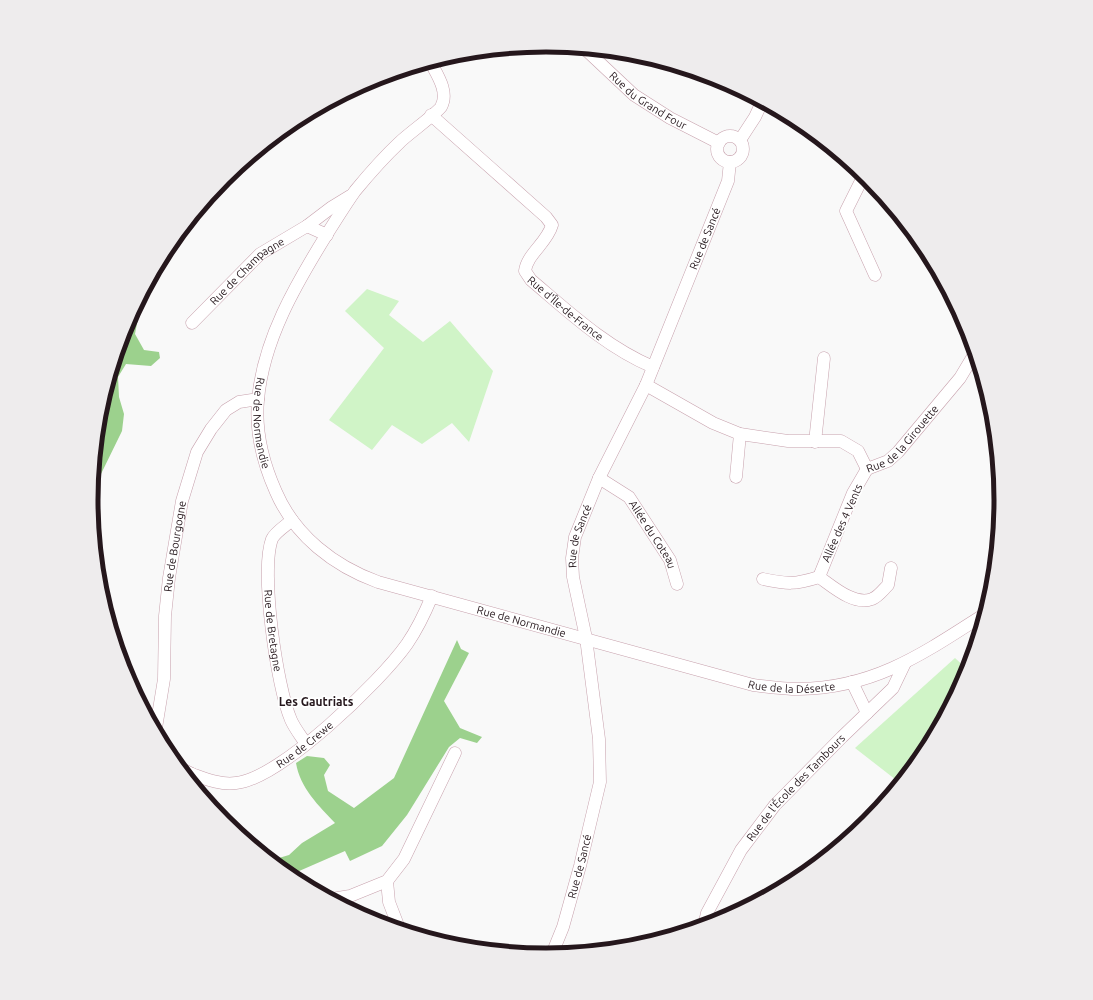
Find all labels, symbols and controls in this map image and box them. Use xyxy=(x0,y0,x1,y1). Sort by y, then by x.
street label: Rue du Grand Four xyxy=(607,69,690,132)
street label: Rue de Sancé xyxy=(687,206,723,271)
street label: Rue de Champagne xyxy=(207,235,286,307)
street label: Rue d'Île-de-France xyxy=(525,274,606,343)
street label: Rue de Normandie xyxy=(251,377,272,470)
street label: Rue de la Girouette xyxy=(865,403,941,475)
street label: Allée des 4 Vents xyxy=(819,482,865,564)
street label: Allée du Coteau xyxy=(627,498,678,570)
street label: Rue de Bourgogne xyxy=(162,500,188,592)
street label: Rue de Sancé xyxy=(566,503,594,568)
street label: Rue de Bretagne xyxy=(262,589,284,673)
street label: Rue de Normandie xyxy=(476,603,567,639)
street label: Rue de la Déserte xyxy=(747,678,836,695)
district label: Les Gautriats xyxy=(279,695,354,708)
street label: Rue de Crewe xyxy=(274,719,335,770)
street label: Rue de l'École des Tambours xyxy=(744,732,847,843)
street label: Rue de Sancé xyxy=(565,833,593,900)

